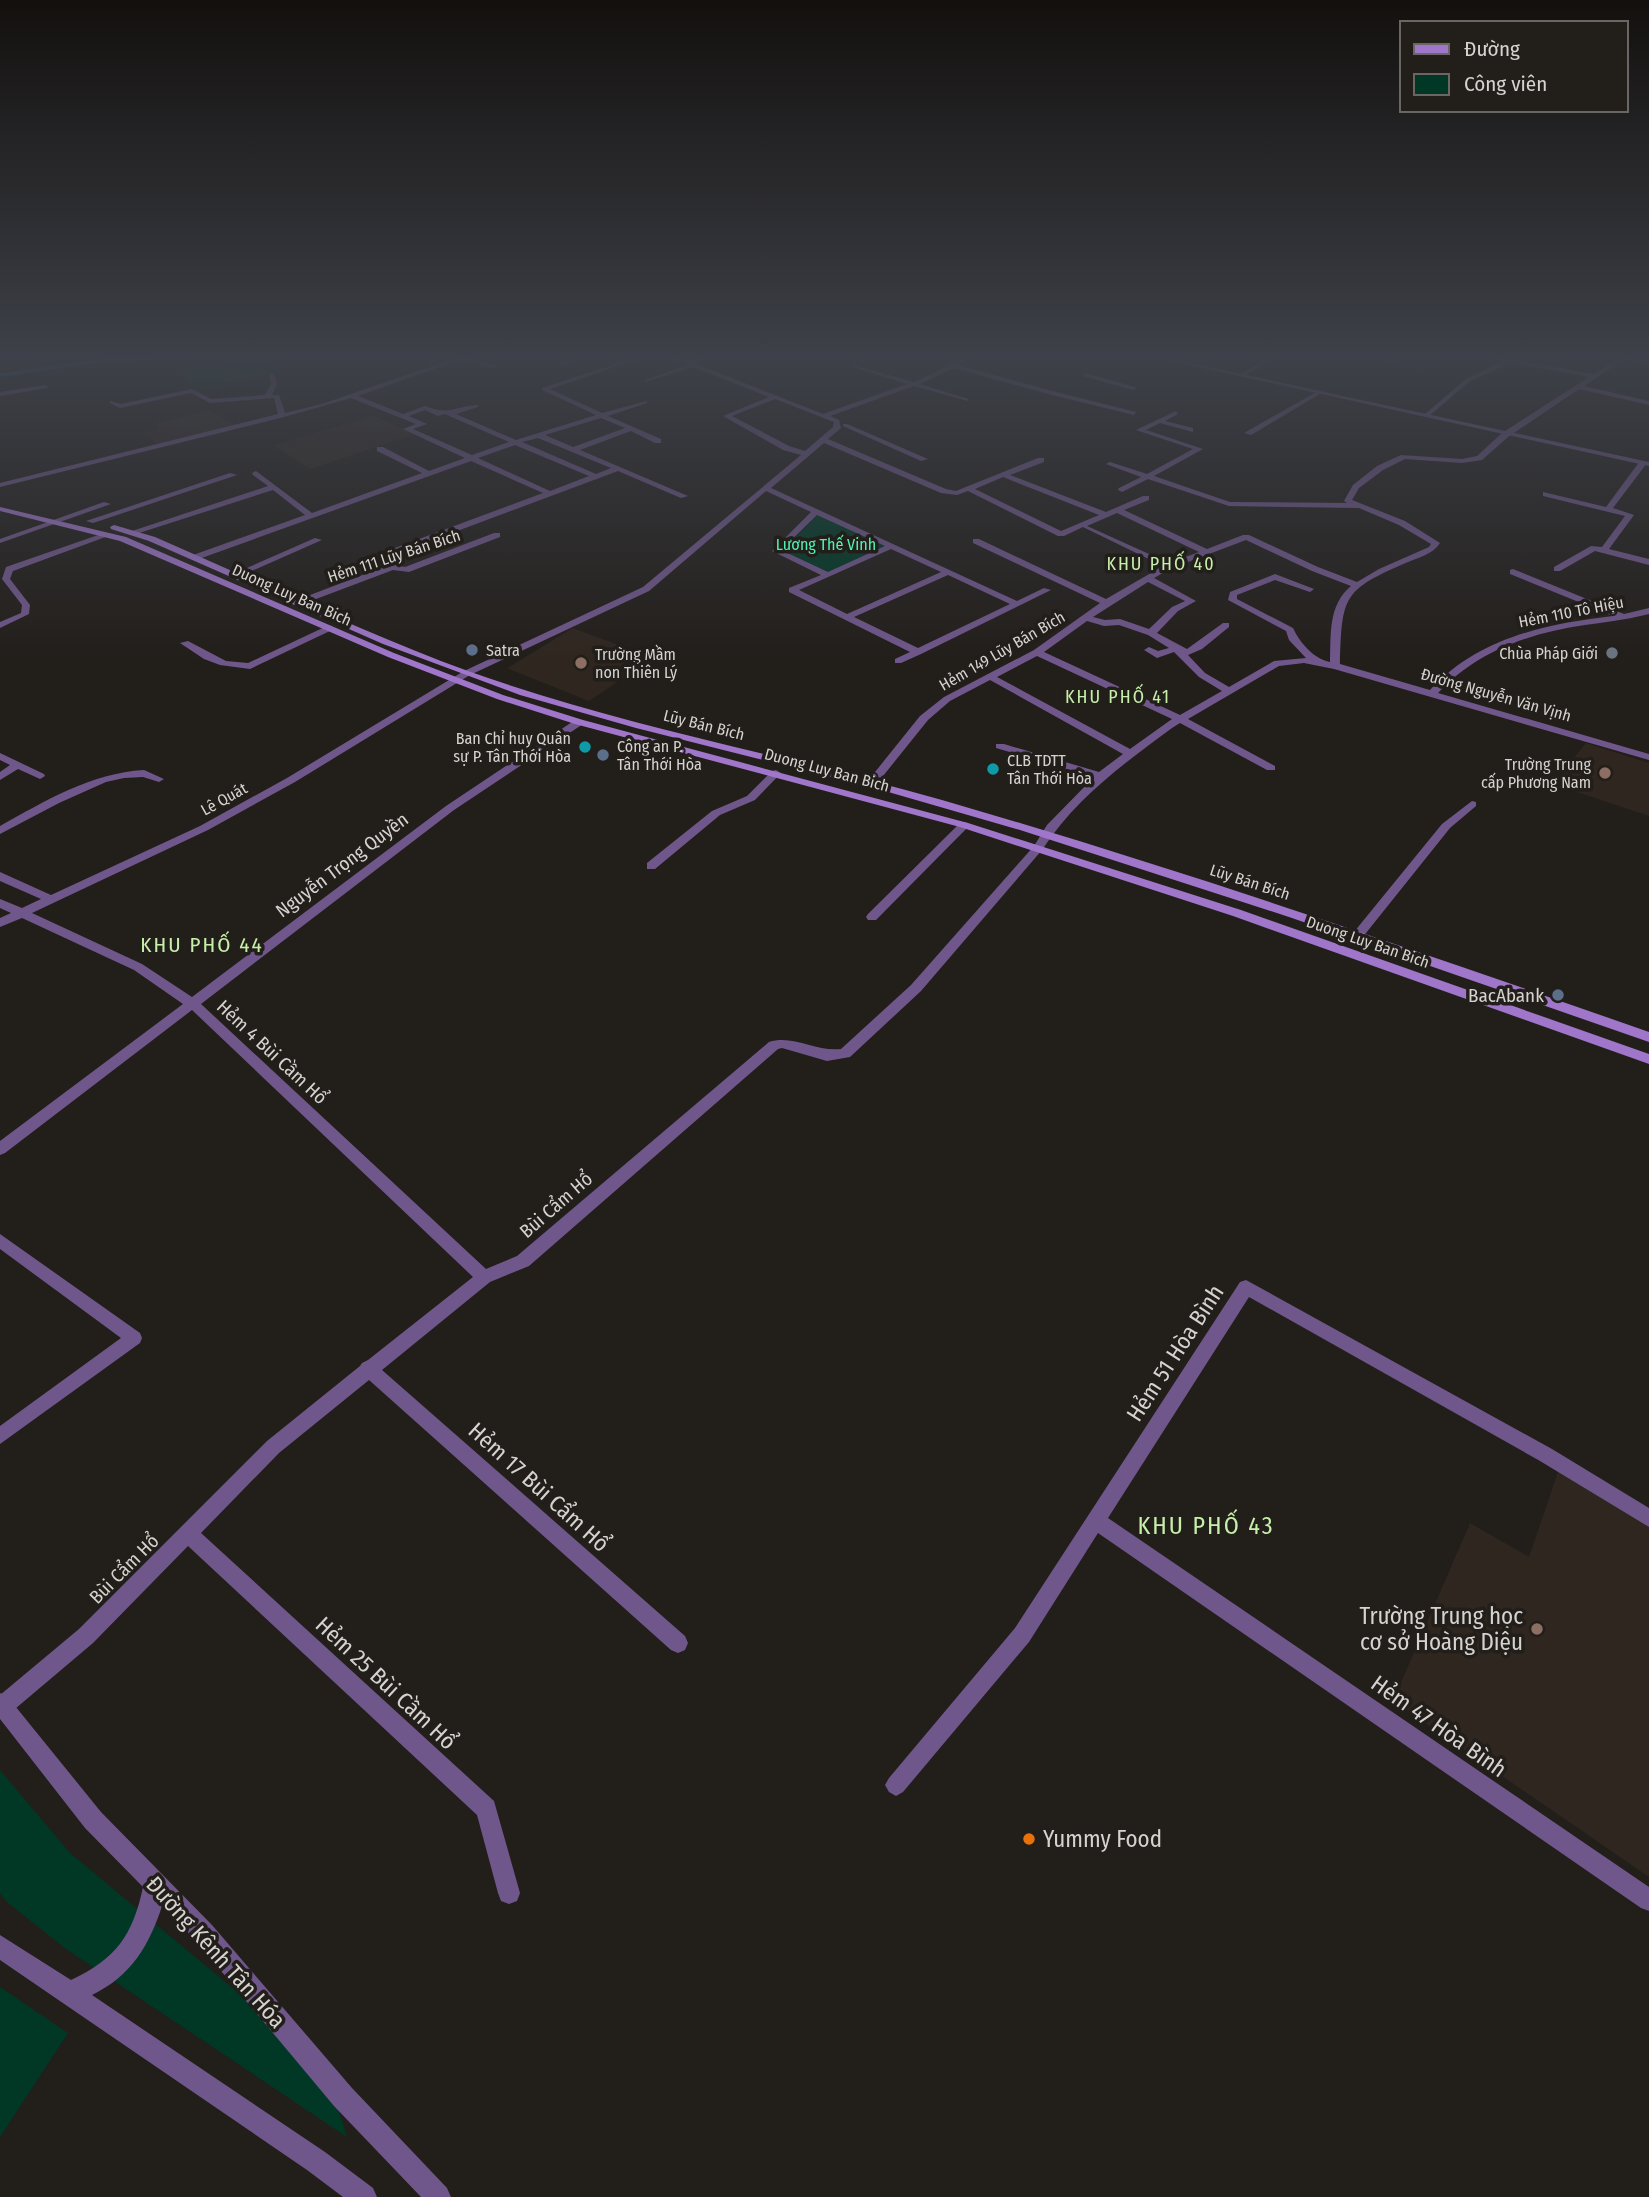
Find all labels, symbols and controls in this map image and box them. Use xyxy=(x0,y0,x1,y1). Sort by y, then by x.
legend xyxy=(1400,21,1628,112)
text: Đường xyxy=(1464,36,1520,62)
text: Công viên xyxy=(1464,71,1547,97)
street label: Hẻm 111 Lũy Bán Bích xyxy=(325,526,463,586)
park label: Lương Thế Vinh xyxy=(776,534,876,554)
district label: KHU PHỐ 40 xyxy=(1106,550,1216,575)
street label: Duong Luy Ban Bich xyxy=(229,560,355,630)
street label: Hẻm 110 Tô Hiệu xyxy=(1517,592,1625,632)
street label: Hẻm 149 Lũy Bán Bích xyxy=(936,607,1068,695)
place label: Satra xyxy=(486,641,520,660)
marker: Satra xyxy=(464,642,480,658)
place label: Trường Mầm non Thiên Lý xyxy=(595,644,678,682)
place label: Chùa Pháp Giới xyxy=(1499,644,1598,663)
marker: Chùa Pháp Giới xyxy=(1604,645,1620,661)
marker: Trường Mầm non Thiên Lý xyxy=(573,655,589,671)
street label: Đường Nguyễn Văn Vịnh xyxy=(1419,664,1573,726)
district label: KHU PHỐ 41 xyxy=(1065,683,1171,708)
street label: Lũy Bán Bích xyxy=(661,706,747,744)
place label: Ban Chỉ huy Quân sự P. Tân Thới Hòa xyxy=(453,729,571,766)
place label: Công an P. Tân Thới Hòa xyxy=(617,737,702,774)
marker: Ban Chỉ huy Quân sự P. Tân Thới Hòa xyxy=(577,739,593,755)
street label: Duong Luy Ban Bich xyxy=(762,744,892,796)
marker: Công an P. Tân Thới Hòa xyxy=(595,747,611,763)
place label: CLB TDTT Tân Thới Hòa xyxy=(1007,751,1092,788)
place label: Trường Trung cấp Phương Nam xyxy=(1481,755,1591,792)
marker: CLB TDTT Tân Thới Hòa xyxy=(985,761,1001,777)
marker: Trường Trung cấp Phương Nam xyxy=(1597,765,1613,781)
street label: Lê Quát xyxy=(198,778,251,819)
street label: Nguyễn Trọng Quyền xyxy=(271,808,413,922)
street label: Lũy Bán Bích xyxy=(1208,860,1292,904)
street label: Duong Luy Ban Bich xyxy=(1304,912,1432,972)
district label: KHU PHỐ 44 xyxy=(140,931,264,958)
place label: BacAbank xyxy=(1468,984,1544,1007)
marker: BacAbank xyxy=(1550,987,1566,1003)
street label: Hẻm 4 Bùi Cầm Hổ xyxy=(212,995,332,1109)
street label: Bùi Cẩm Hổ xyxy=(515,1167,597,1243)
street label: Hẻm 51 Hòa Bình xyxy=(1120,1279,1230,1427)
street label: Hẻm 17 Bùi Cẩm Hổ xyxy=(463,1415,616,1558)
district label: KHU PHỐ 43 xyxy=(1138,1508,1274,1540)
street label: Bùi Cẩm Hổ xyxy=(84,1529,164,1609)
place label: Trường Trung học cơ sở Hoàng Diệu xyxy=(1360,1602,1523,1656)
street label: Hẻm 25 Bùi Cầm Hổ xyxy=(310,1609,464,1755)
marker: Trường Trung học cơ sở Hoàng Diệu xyxy=(1529,1621,1545,1637)
street label: Hẻm 47 Hòa Bình xyxy=(1366,1669,1512,1783)
place label: Yummy Food xyxy=(1043,1825,1162,1853)
marker: Yummy Food xyxy=(1021,1831,1037,1847)
street label: Đường Kênh Tân Hóa xyxy=(140,1870,292,2034)

